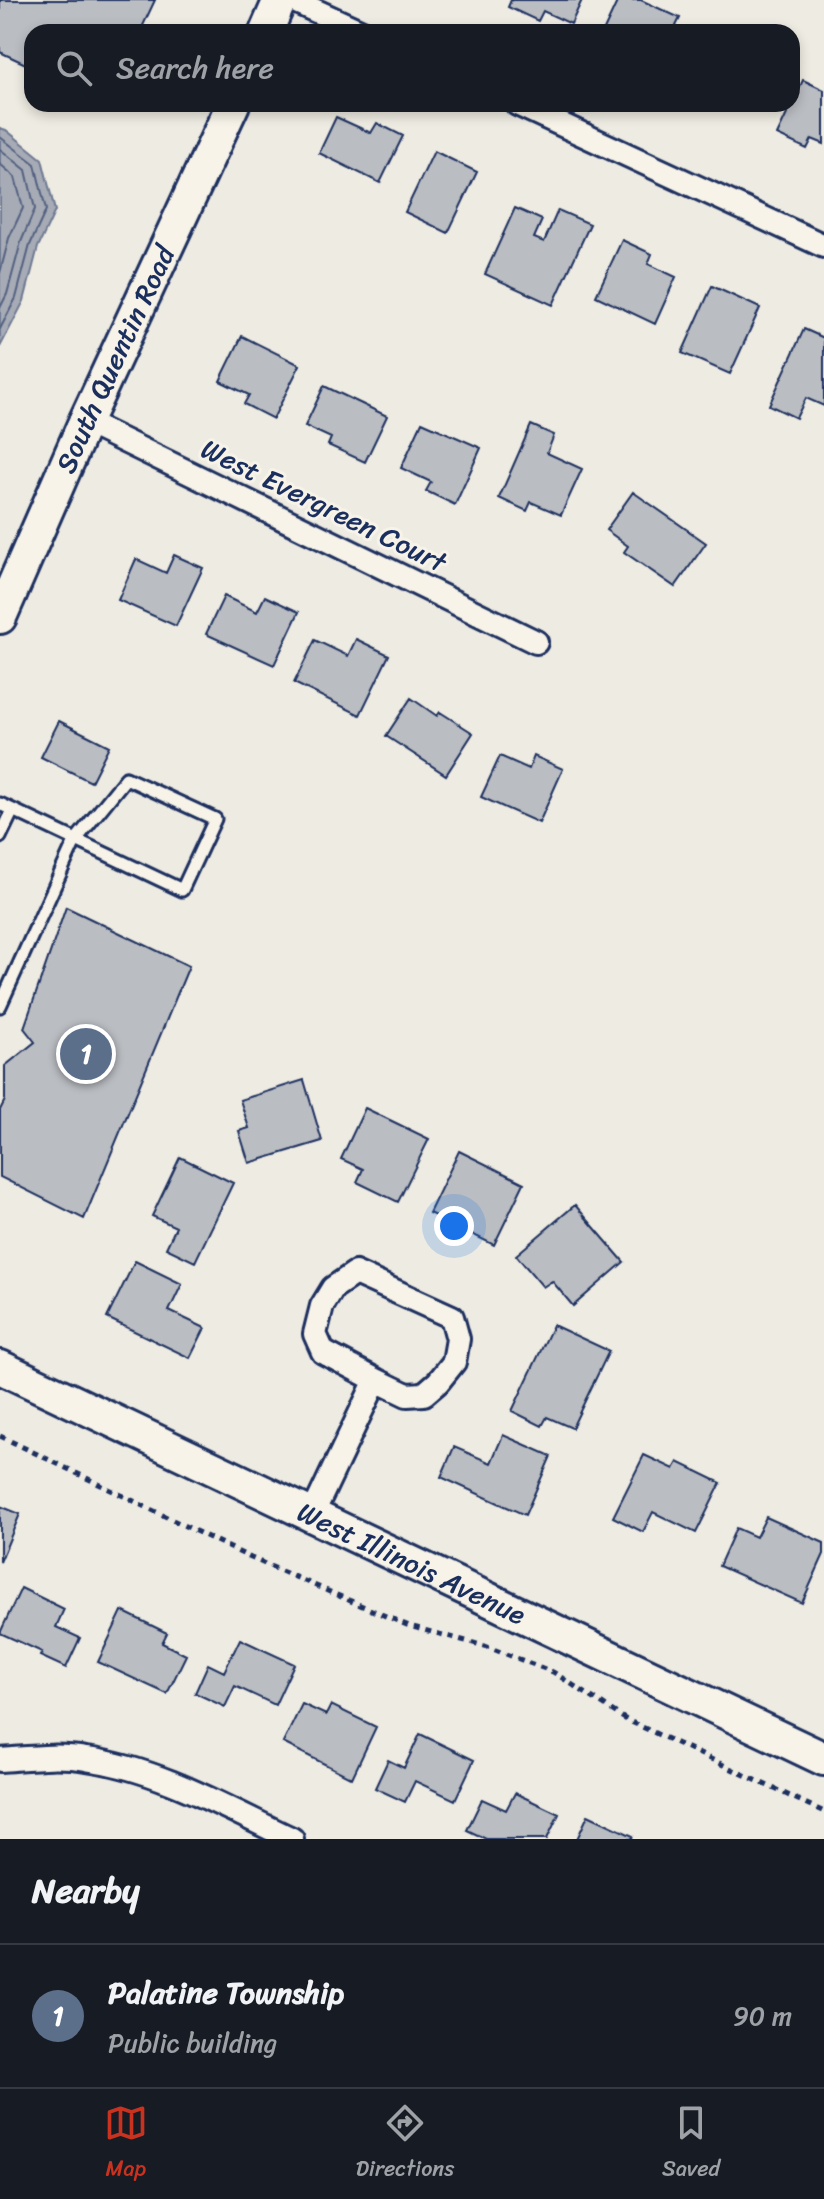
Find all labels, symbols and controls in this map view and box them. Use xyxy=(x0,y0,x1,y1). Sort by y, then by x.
search box xyxy=(24,24,800,112)
text: Search here xyxy=(116,41,274,95)
icon: search xyxy=(52,46,96,90)
street label: South Quentin Road xyxy=(42,236,190,481)
street label: West Evergreen Court xyxy=(193,425,457,587)
pin: 1 xyxy=(60,1024,112,1084)
your location xyxy=(434,1206,474,1246)
street label: West Illinois Avenue xyxy=(289,1488,534,1639)
text: Nearby xyxy=(32,1861,140,1921)
text: Palatine Township xyxy=(108,1966,344,2020)
text: 1 xyxy=(52,1993,64,2039)
text: 90 m xyxy=(733,1993,792,2039)
text: Public building xyxy=(108,2020,277,2066)
tab: Map xyxy=(104,2101,148,2188)
tab: Directions xyxy=(356,2101,454,2188)
tab: Saved xyxy=(662,2101,720,2188)

